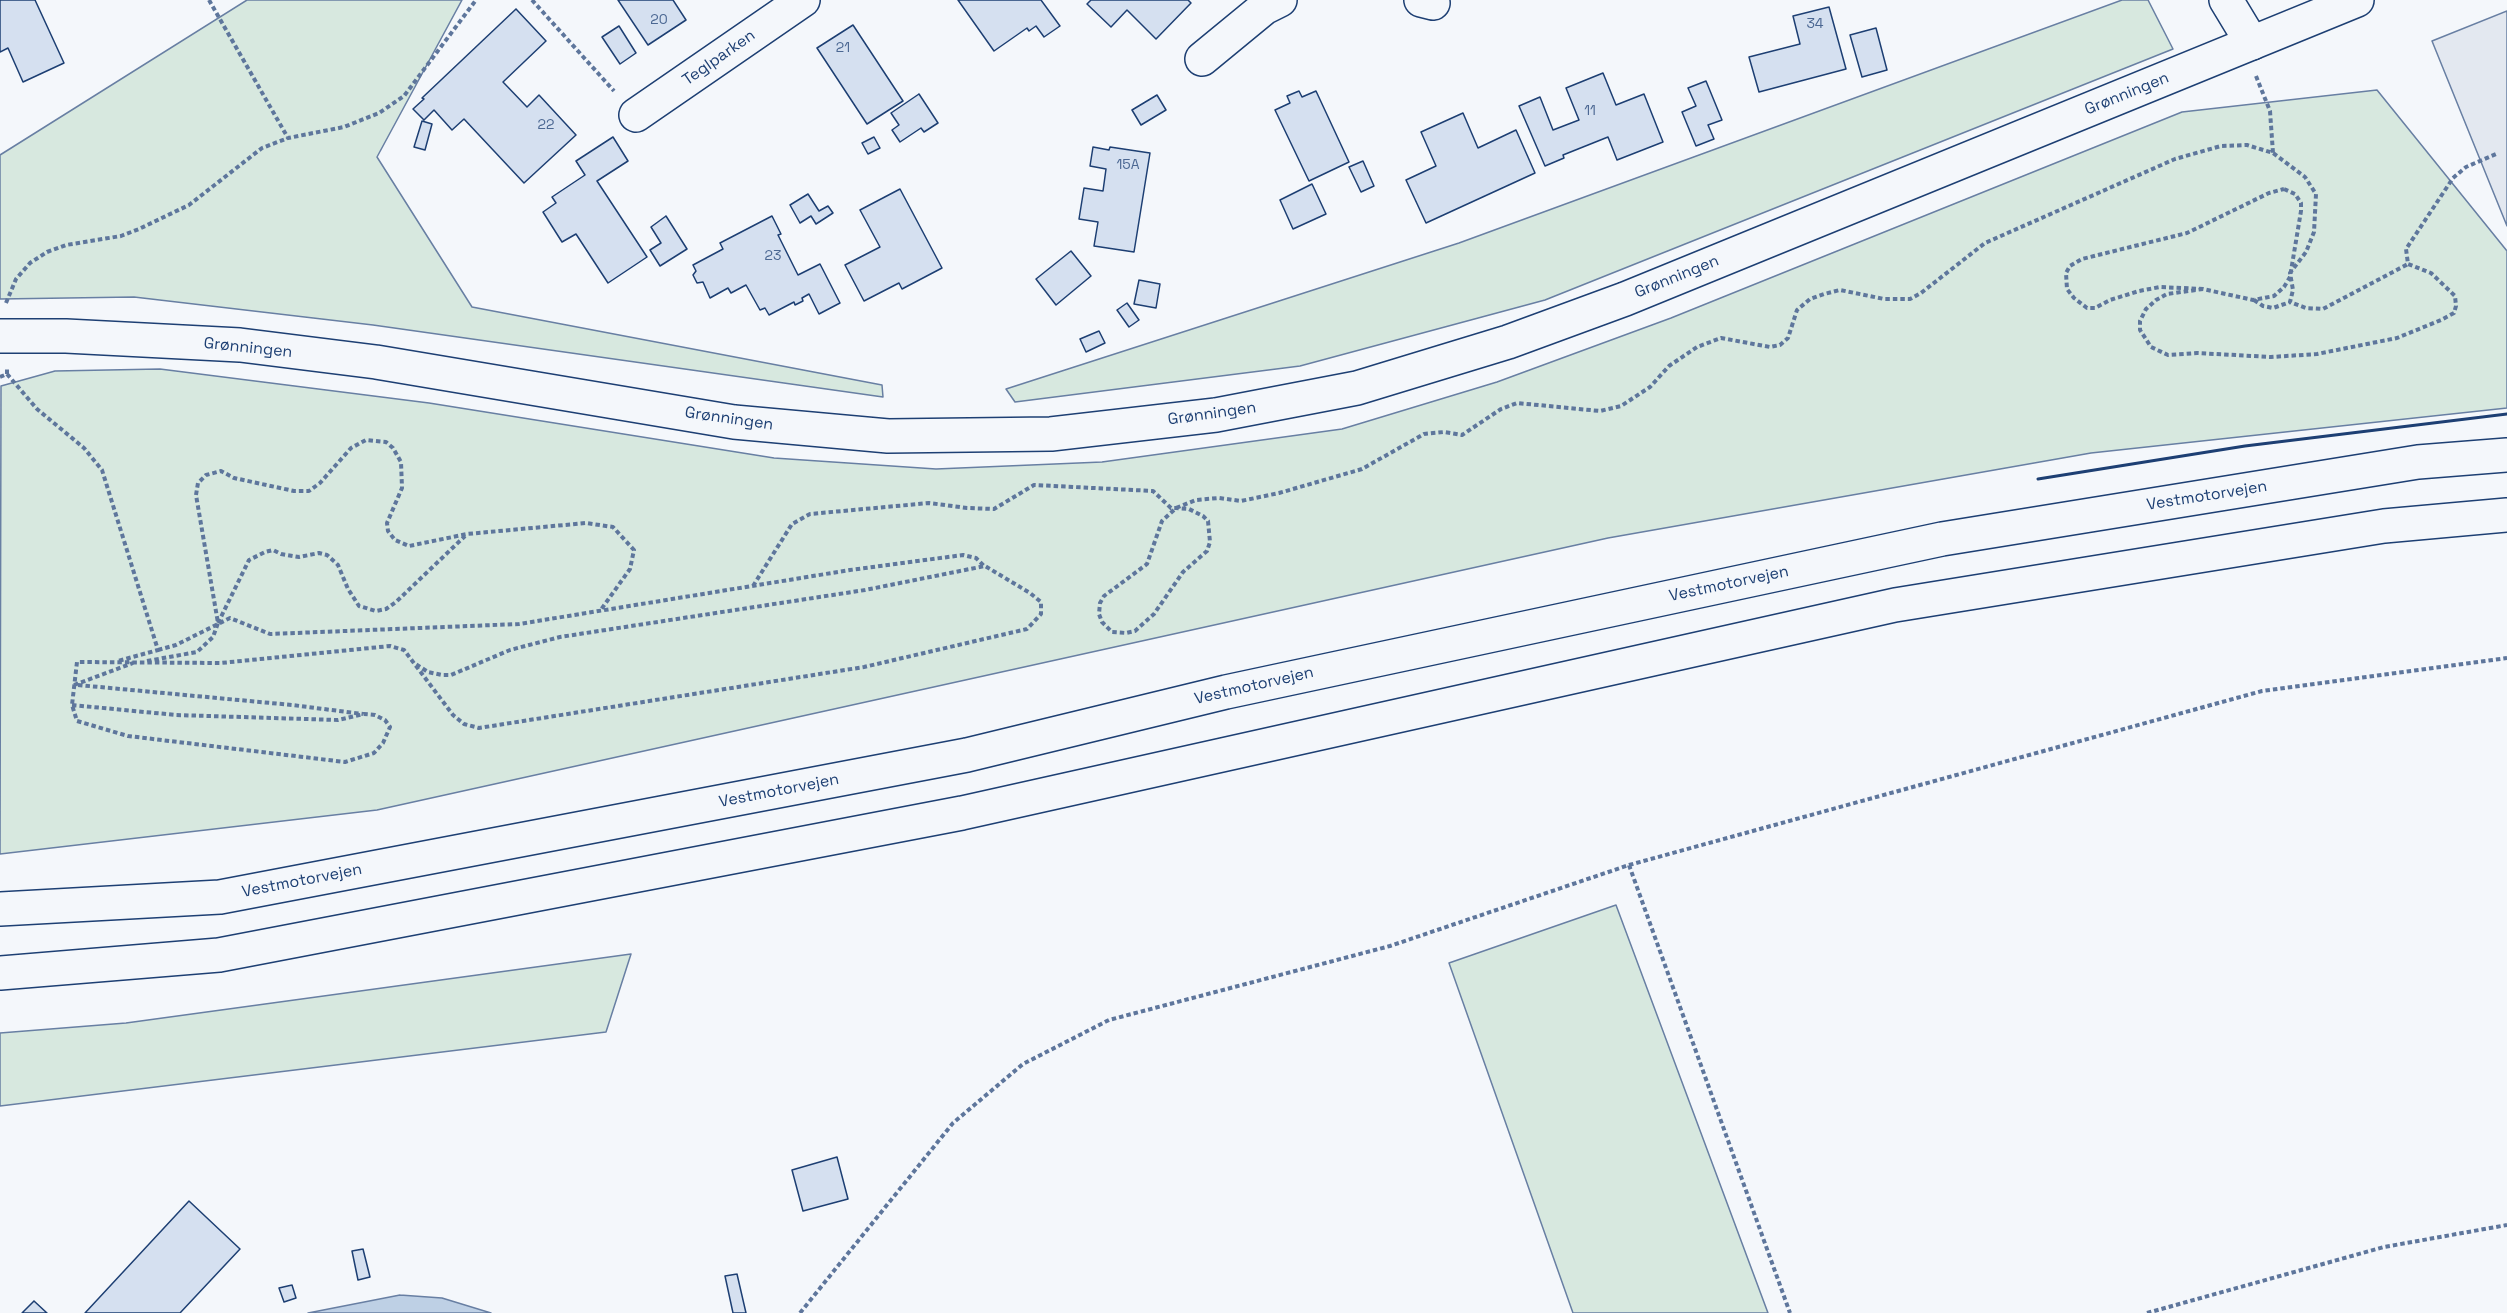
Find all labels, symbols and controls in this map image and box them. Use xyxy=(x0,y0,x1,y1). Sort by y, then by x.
house number: 20 xyxy=(650,12,668,28)
house number: 34 xyxy=(1806,16,1824,32)
street label: Teglparken xyxy=(679,26,759,90)
house number: 21 xyxy=(836,40,850,56)
street label: Grønningen xyxy=(2082,68,2172,120)
house number: 11 xyxy=(1584,103,1596,119)
house number: 22 xyxy=(538,117,554,133)
house number: 15A xyxy=(1116,157,1140,173)
house number: 23 xyxy=(765,248,781,264)
street label: Grønningen xyxy=(1632,251,1722,303)
street label: Grønningen xyxy=(203,334,293,362)
street label: Grønningen xyxy=(1167,398,1257,430)
street label: Grønningen xyxy=(684,403,774,435)
street label: Vestmotorvejen xyxy=(2145,477,2269,515)
street label: Vestmotorvejen xyxy=(1667,562,1791,606)
street label: Vestmotorvejen xyxy=(1193,663,1315,709)
street label: Vestmotorvejen xyxy=(717,770,841,812)
street label: Vestmotorvejen xyxy=(240,860,364,902)

